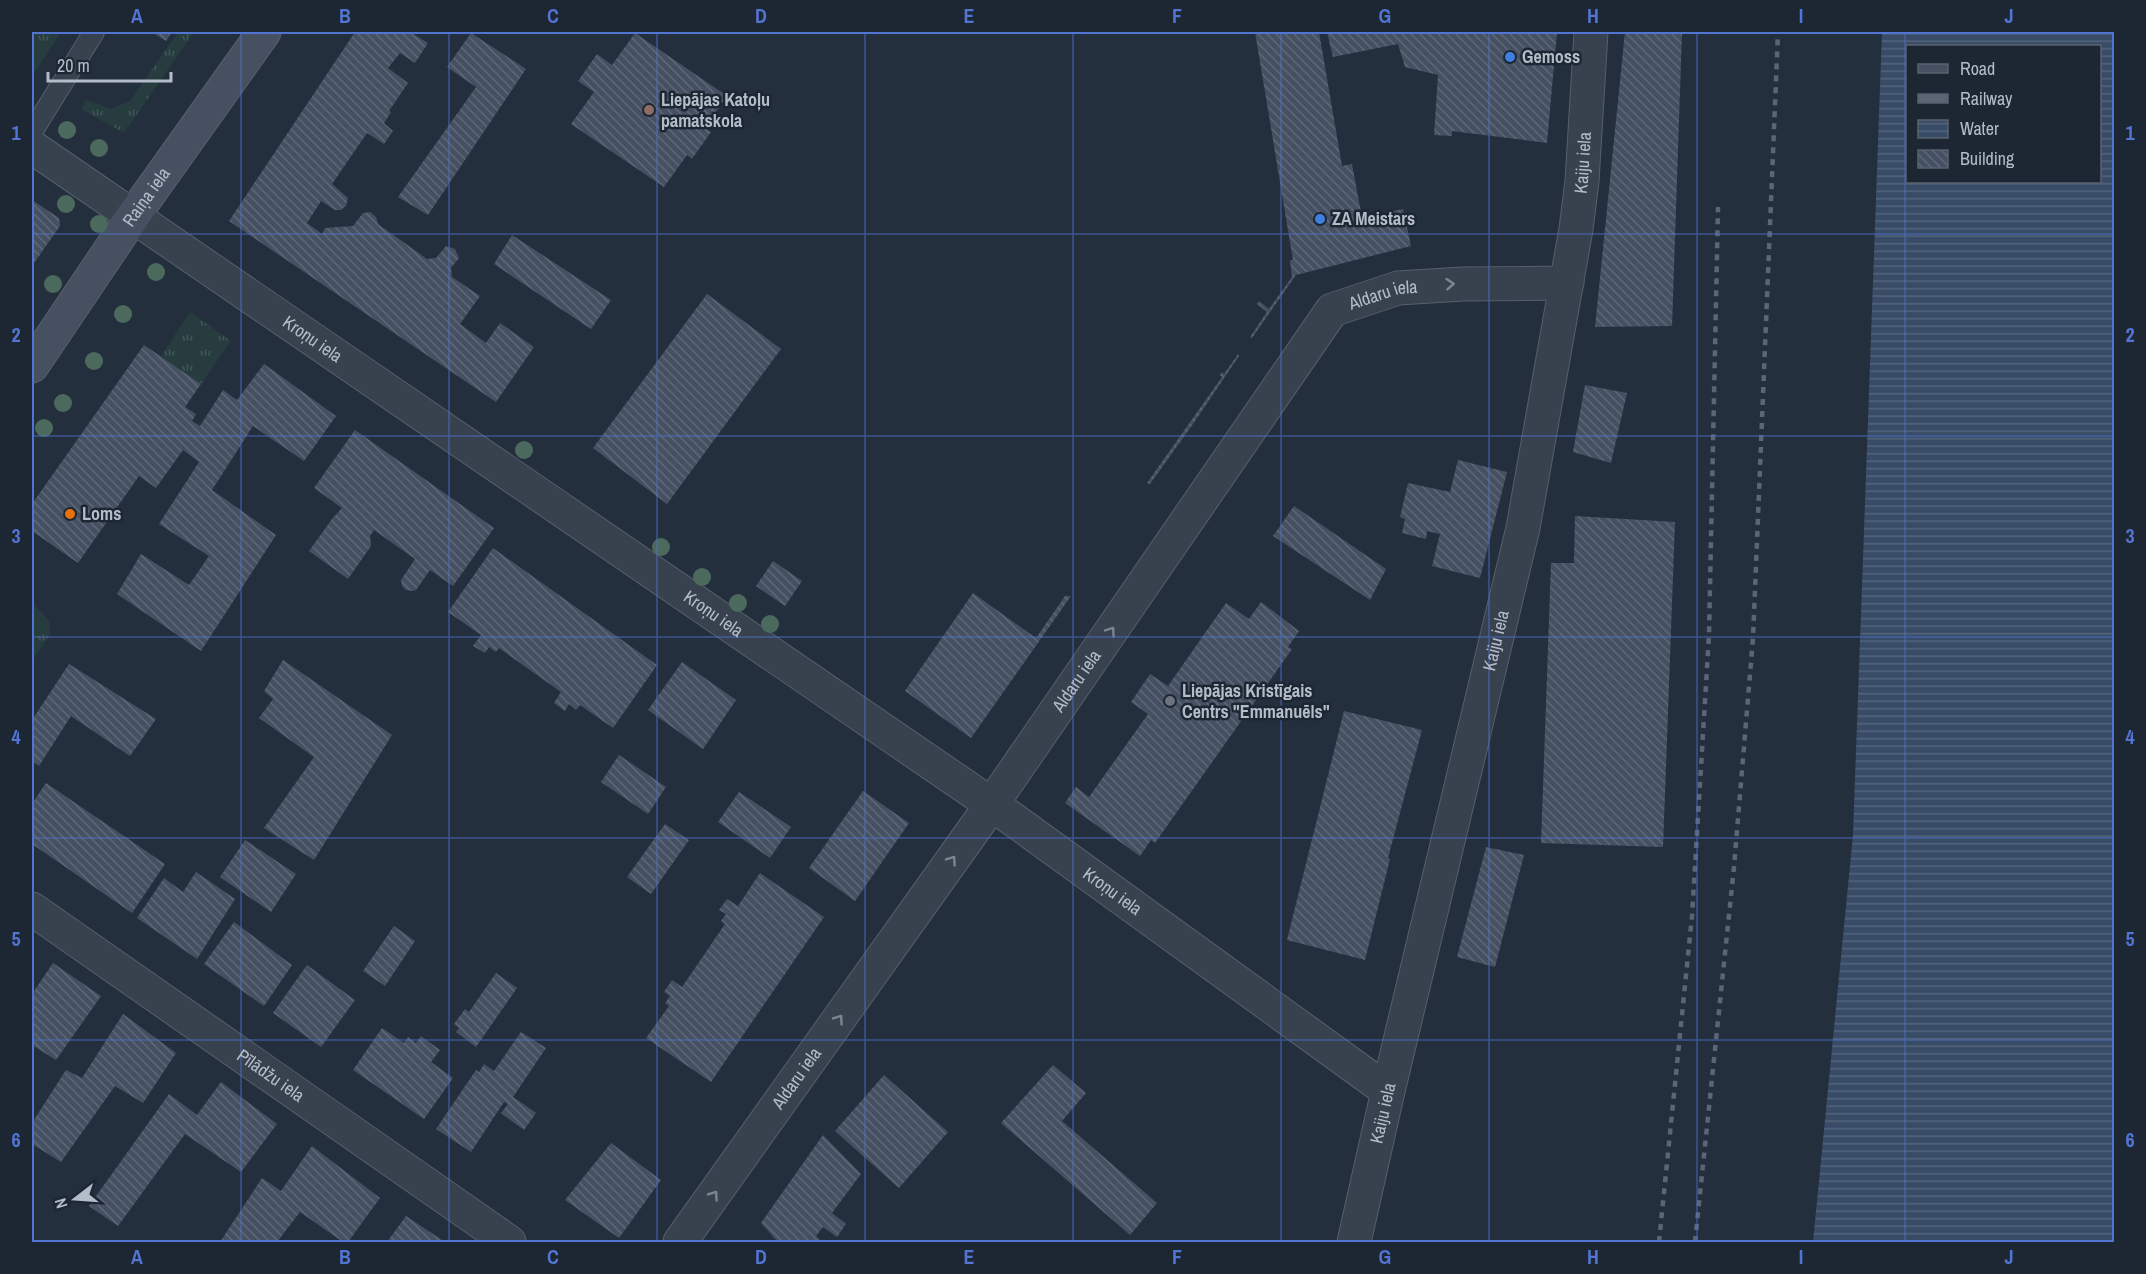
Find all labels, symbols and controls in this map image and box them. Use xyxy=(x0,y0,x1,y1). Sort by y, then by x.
text: A xyxy=(131,2,143,29)
text: B xyxy=(339,2,351,29)
text: C xyxy=(547,2,559,29)
text: D xyxy=(755,2,767,29)
text: E xyxy=(964,2,975,29)
text: F xyxy=(1172,2,1182,29)
text: G xyxy=(1379,2,1391,29)
text: H xyxy=(1587,2,1599,29)
text: I xyxy=(1799,2,1803,29)
text: J xyxy=(2004,2,2014,29)
place label: Gemoss xyxy=(1522,44,1580,69)
scale bar xyxy=(48,45,171,83)
legend xyxy=(1906,45,2101,183)
marker: Gemoss xyxy=(1503,50,1517,64)
text: 20 m xyxy=(57,53,90,78)
text: Road xyxy=(1960,56,1995,81)
text: Railway xyxy=(1960,86,2013,111)
place label: Liepājas Katoļu pamatskola xyxy=(661,87,770,133)
marker: Liepājas Katoļu pamatskola xyxy=(642,103,656,117)
text: Water xyxy=(1960,116,1999,141)
text: 1 xyxy=(11,119,21,146)
text: 1 xyxy=(2125,119,2135,146)
street label: Kaiju iela xyxy=(1568,131,1597,195)
text: Building xyxy=(1960,146,2015,171)
street label: Raiņa iela xyxy=(116,162,176,231)
place label: ZA Meistars xyxy=(1332,206,1415,231)
marker: ZA Meistars xyxy=(1313,212,1327,226)
street label: Aldaru iela xyxy=(1344,274,1418,316)
one-way arrow xyxy=(1446,278,1455,291)
street label: Kroņu iela xyxy=(278,309,348,368)
text: 2 xyxy=(11,321,21,348)
text: 2 xyxy=(2125,321,2135,348)
place label: Loms xyxy=(82,501,121,526)
marker: Loms xyxy=(63,507,77,521)
text: 3 xyxy=(11,522,21,549)
text: 3 xyxy=(2125,522,2135,549)
street label: Kroņu iela xyxy=(679,584,749,643)
street label: Kaiju iela xyxy=(1476,608,1515,673)
one-way arrow xyxy=(1104,626,1115,637)
street label: Aldaru iela xyxy=(1045,645,1107,718)
place label: Liepājas Kristīgais Centrs "Emmanuēls" xyxy=(1182,678,1330,724)
marker: Liepājas Kristīgais Centrs "Emmanuēls" xyxy=(1163,694,1177,708)
text: 4 xyxy=(11,723,21,750)
text: 4 xyxy=(2125,723,2135,750)
one-way arrow xyxy=(945,855,956,866)
street label: Kroņu iela xyxy=(1078,861,1147,921)
text: 5 xyxy=(11,925,21,952)
text: 5 xyxy=(2125,925,2135,952)
one-way arrow xyxy=(832,1014,843,1025)
street label: Aldaru iela xyxy=(765,1042,827,1115)
street label: Pīlādžu iela xyxy=(232,1043,310,1108)
street label: Kaiju iela xyxy=(1364,1080,1402,1146)
text: 6 xyxy=(11,1126,21,1153)
text: 6 xyxy=(2125,1126,2135,1153)
north arrow xyxy=(45,1169,105,1229)
one-way arrow xyxy=(707,1190,718,1201)
text: N xyxy=(49,1196,73,1211)
text: A xyxy=(131,1243,143,1270)
text: B xyxy=(339,1243,351,1270)
text: C xyxy=(547,1243,559,1270)
text: D xyxy=(755,1243,767,1270)
text: E xyxy=(964,1243,975,1270)
text: F xyxy=(1172,1243,1182,1270)
text: G xyxy=(1379,1243,1391,1270)
text: H xyxy=(1587,1243,1599,1270)
text: I xyxy=(1799,1243,1803,1270)
text: J xyxy=(2004,1243,2014,1270)

